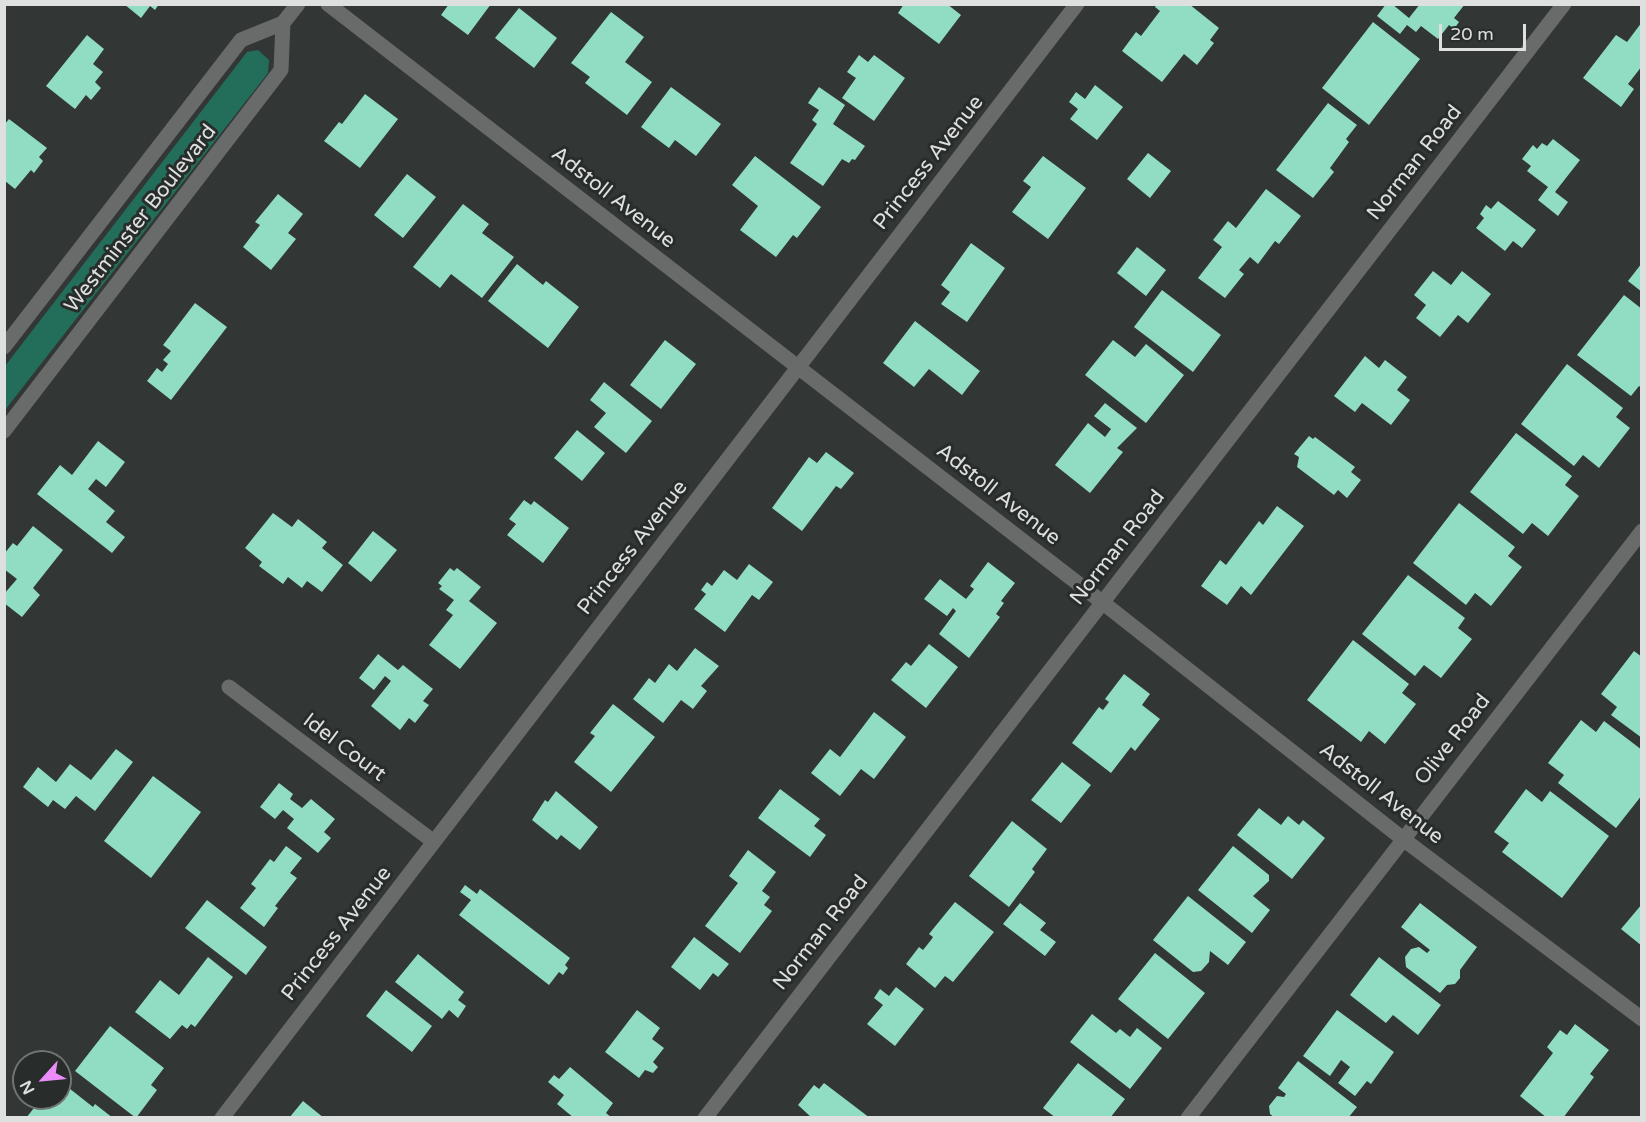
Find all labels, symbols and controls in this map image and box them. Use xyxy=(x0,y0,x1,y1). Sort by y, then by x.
scale bar xyxy=(1442,12,1529,50)
text: 20 m xyxy=(1450,23,1494,45)
street label: Princess Avenue xyxy=(869,91,989,235)
street label: Norman Road xyxy=(1362,100,1468,226)
street label: Westminster Boulevard xyxy=(60,120,222,318)
street label: Adstoll Avenue xyxy=(546,142,680,254)
street label: Adstoll Avenue xyxy=(931,439,1065,551)
street label: Princess Avenue xyxy=(573,476,693,620)
street label: Norman Road xyxy=(1065,485,1171,611)
street label: Olive Road xyxy=(1410,690,1496,790)
street label: Idel Court xyxy=(298,709,390,787)
street label: Adstoll Avenue xyxy=(1314,738,1448,850)
street label: Princess Avenue xyxy=(277,862,397,1006)
street label: Norman Road xyxy=(768,870,874,996)
north arrow xyxy=(12,1050,72,1110)
text: N xyxy=(16,1077,40,1098)

